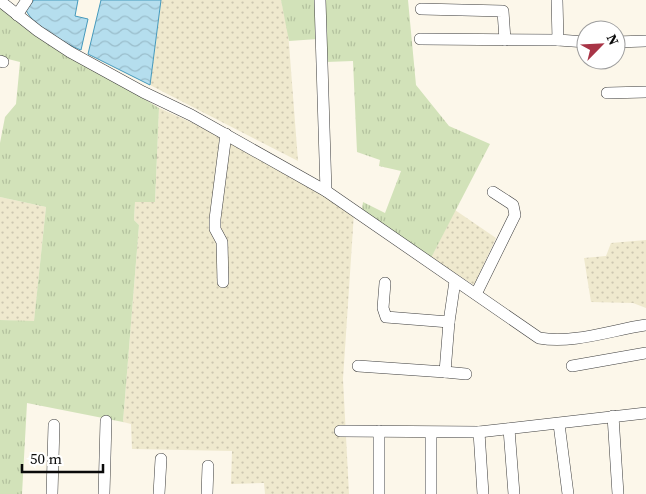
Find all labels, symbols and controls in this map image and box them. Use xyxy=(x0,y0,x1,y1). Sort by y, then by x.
north arrow xyxy=(576,20,626,70)
text: N xyxy=(602,31,624,48)
scale bar xyxy=(22,442,104,474)
text: 50 m xyxy=(30,448,62,469)

